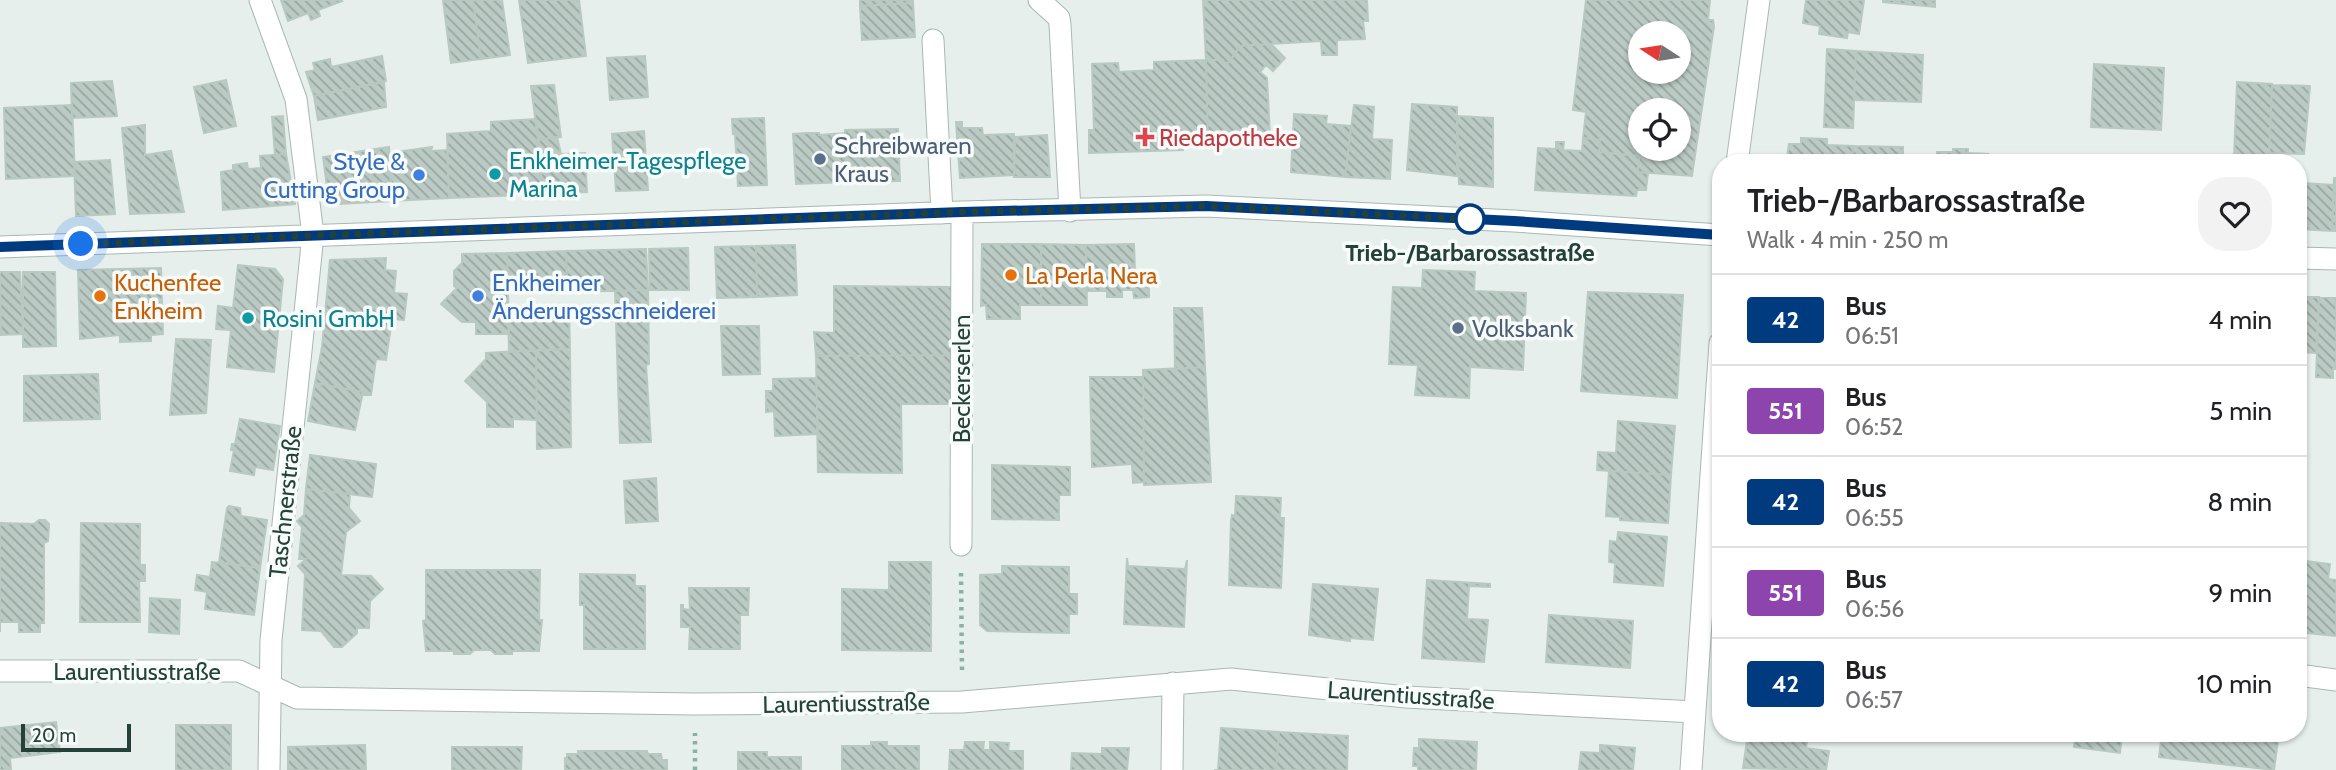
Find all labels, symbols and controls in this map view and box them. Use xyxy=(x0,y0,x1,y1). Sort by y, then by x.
north arrow xyxy=(1628,21,1690,84)
map controls xyxy=(1628,21,1691,161)
button: locate xyxy=(1628,98,1691,161)
place label: Riedapotheke xyxy=(1159,123,1298,152)
marker: Riedapotheke xyxy=(1137,129,1153,145)
place label: Schreibwaren Kraus xyxy=(834,131,972,188)
place label: Enkheimer-Tagespflege Marina xyxy=(509,146,747,203)
place label: Style & Cutting Group xyxy=(264,147,405,204)
marker: Schreibwaren Kraus xyxy=(812,151,828,167)
marker: Enkheimer-Tagespflege Marina xyxy=(487,166,503,182)
marker: Style & Cutting Group xyxy=(411,167,427,183)
button: heart xyxy=(2198,177,2272,251)
text: Trieb-/Barbarossastraße xyxy=(1747,180,2085,220)
marker: Trieb-/Barbarossastraße xyxy=(1455,204,1485,234)
your location xyxy=(63,226,98,261)
text: Walk · 4 min · 250 m xyxy=(1747,226,1949,254)
place label: Trieb-/Barbarossastraße xyxy=(1345,238,1595,267)
place label: La Perla Nera xyxy=(1025,261,1158,290)
marker: La Perla Nera xyxy=(1003,267,1019,283)
place label: Kuchenfee Enkheim xyxy=(114,268,221,325)
place label: Enkheimer Änderungsschneiderei xyxy=(492,268,716,325)
marker: Kuchenfee Enkheim xyxy=(92,288,108,304)
marker: Enkheimer Änderungsschneiderei xyxy=(470,288,486,304)
text: Bus xyxy=(1845,290,1886,322)
place label: Rosini GmbH xyxy=(262,304,395,333)
text: 4 min xyxy=(2208,304,2272,336)
text: 42 xyxy=(1772,305,1799,334)
marker: Rosini GmbH xyxy=(240,310,256,326)
place label: Volksbank xyxy=(1472,314,1574,343)
street label: Beckerserlen xyxy=(947,315,976,443)
marker: Volksbank xyxy=(1450,320,1466,336)
text: 06:51 xyxy=(1845,322,1899,350)
text: Bus xyxy=(1845,381,1886,413)
text: 5 min xyxy=(2209,395,2272,427)
text: 551 xyxy=(1768,396,1803,425)
text: 06:52 xyxy=(1845,413,1903,441)
street label: Taschnerstraße xyxy=(263,424,307,580)
text: Bus xyxy=(1845,472,1886,504)
text: 8 min xyxy=(2208,486,2272,518)
text: 42 xyxy=(1772,487,1799,516)
text: 06:55 xyxy=(1845,504,1904,532)
text: Bus xyxy=(1845,563,1886,595)
text: 9 min xyxy=(2209,577,2272,609)
text: 551 xyxy=(1768,578,1803,607)
text: 06:56 xyxy=(1845,595,1904,623)
text: Bus xyxy=(1845,654,1886,686)
street label: Laurentiusstraße xyxy=(53,657,221,686)
text: 10 min xyxy=(2197,668,2272,700)
text: 42 xyxy=(1772,669,1799,698)
street label: Laurentiusstraße xyxy=(1326,675,1496,715)
text: 06:57 xyxy=(1845,686,1903,714)
street label: Laurentiusstraße xyxy=(762,687,930,719)
scale bar xyxy=(21,721,131,753)
text: 20 m xyxy=(32,724,76,747)

